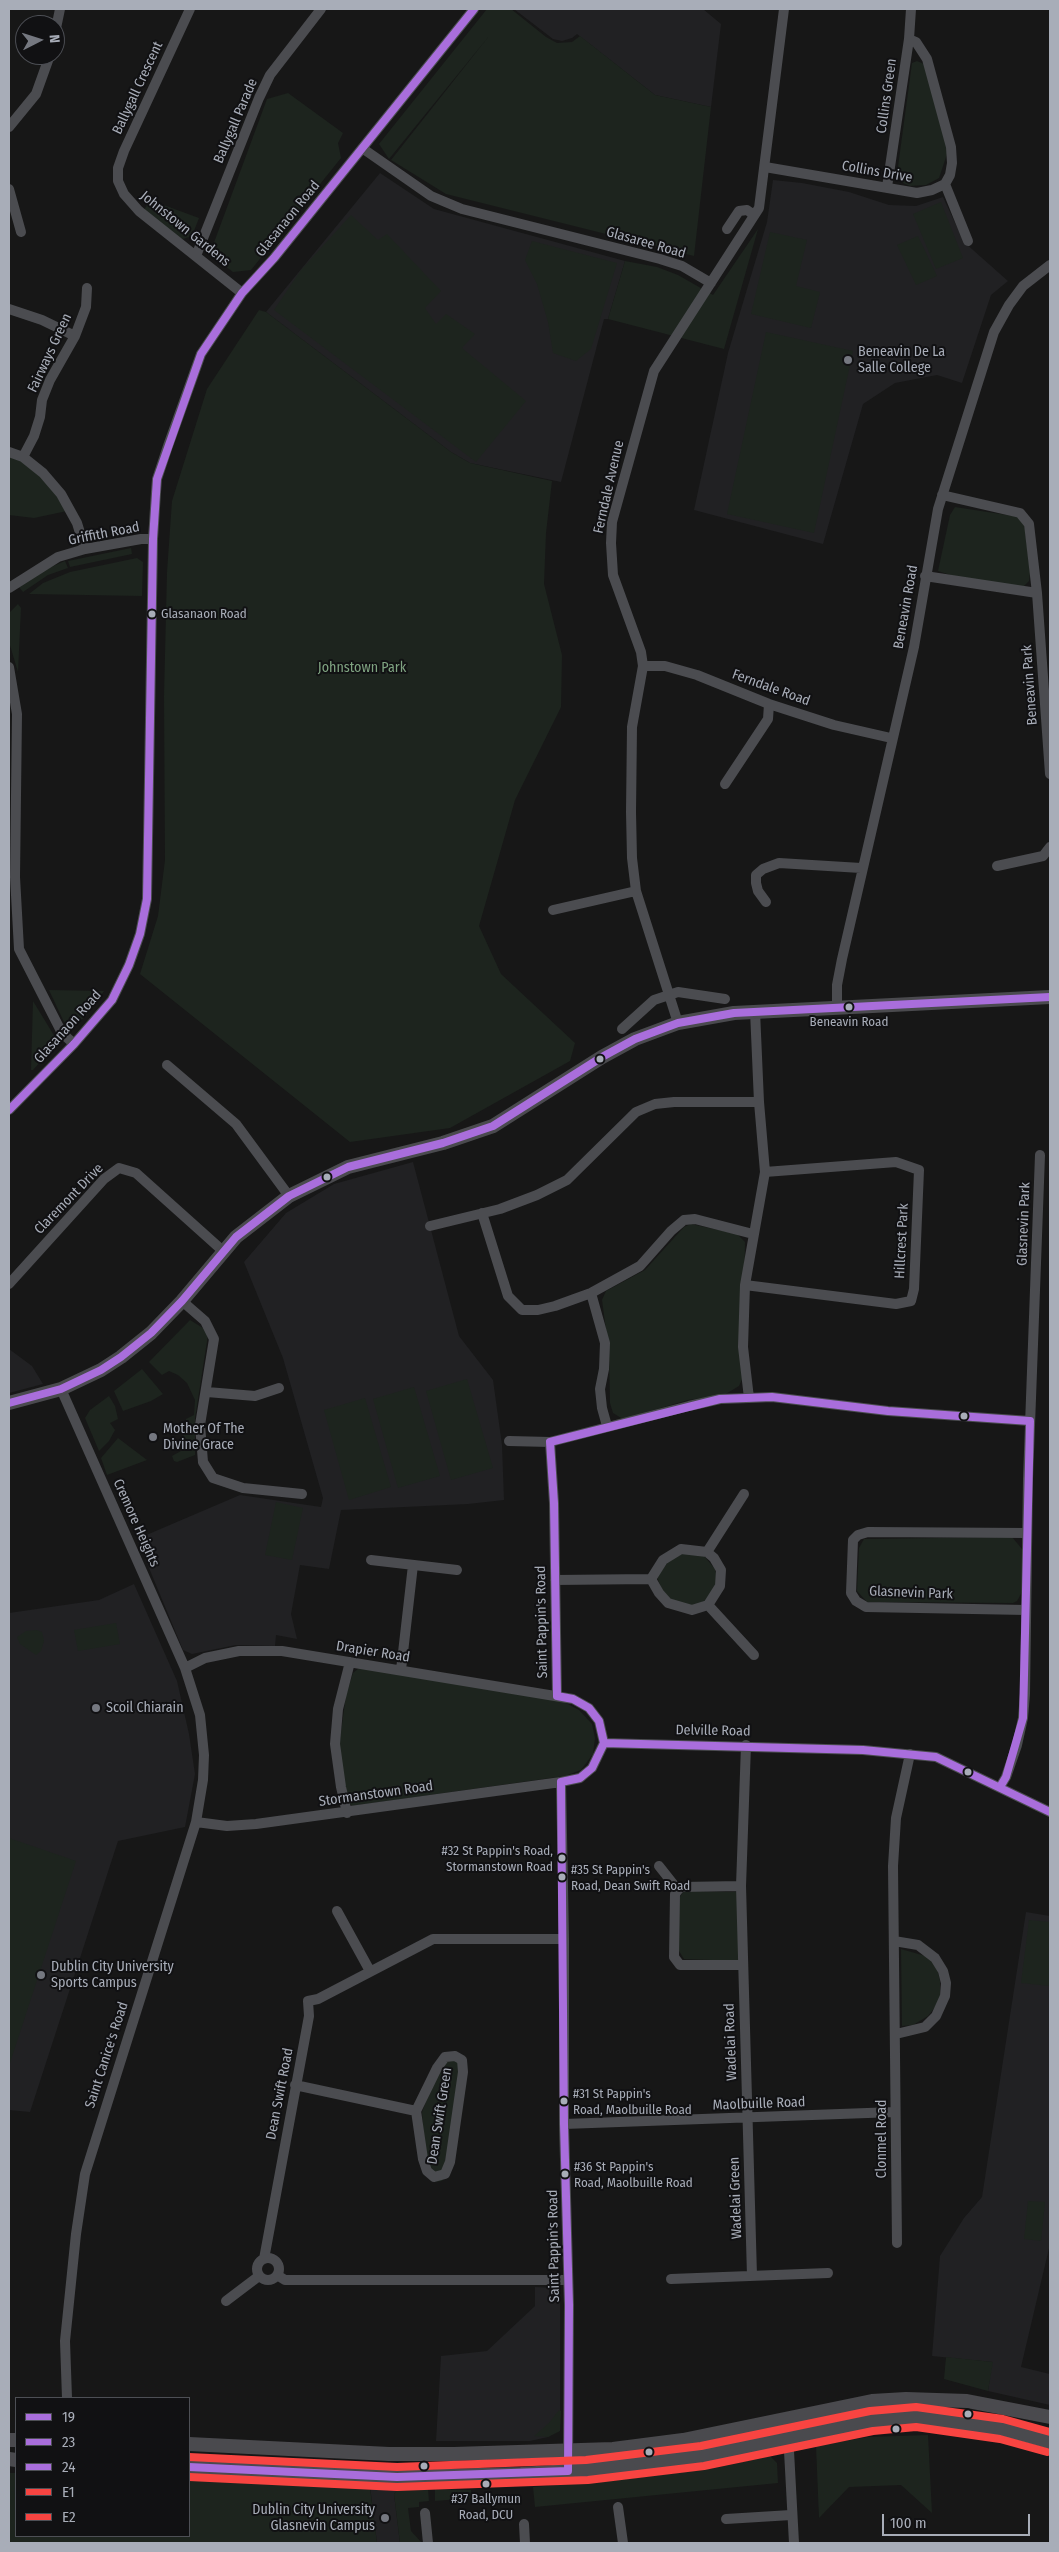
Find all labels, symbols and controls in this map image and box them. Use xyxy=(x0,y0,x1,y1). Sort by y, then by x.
north arrow xyxy=(15,15,65,65)
text: N xyxy=(46,34,63,44)
street label: Ballygall Crescent xyxy=(109,39,167,137)
street label: Collins Green xyxy=(873,57,901,135)
street label: Ballygall Parade xyxy=(211,76,261,166)
street label: Collins Drive xyxy=(840,158,914,186)
street label: Glasanaon Road xyxy=(252,178,324,260)
street label: Johnstown Gardens xyxy=(137,188,233,270)
street label: Glasaree Road xyxy=(604,224,688,262)
street label: Fairways Green xyxy=(24,311,76,395)
place label: Beneavin De La Salle College xyxy=(858,344,945,377)
marker: Beneavin De La Salle College xyxy=(842,354,854,366)
street label: Ferndale Avenue xyxy=(590,439,628,535)
street label: Griffith Road xyxy=(67,519,141,549)
street label: Beneavin Road xyxy=(890,564,922,650)
place label: Glasanaon Road xyxy=(161,606,247,622)
marker: Glasanaon Road xyxy=(147,609,157,619)
street label: Beneavin Park xyxy=(1019,644,1041,726)
park label: Johnstown Park xyxy=(318,660,406,676)
street label: Ferndale Road xyxy=(730,666,812,710)
street label: Glasanaon Road xyxy=(31,987,105,1067)
marker: Beneavin Road xyxy=(844,1002,854,1012)
place label: Beneavin Road xyxy=(810,1014,888,1030)
unlabelled marker xyxy=(595,1054,605,1064)
street label: Claremont Drive xyxy=(31,1160,107,1238)
unlabelled marker xyxy=(322,1172,332,1182)
street label: Glasnevin Park xyxy=(1014,1182,1034,1266)
street label: Hillcrest Park xyxy=(892,1203,912,1279)
unlabelled marker xyxy=(959,1411,969,1421)
place label: Mother Of The Divine Grace xyxy=(163,1421,245,1454)
marker: Mother Of The Divine Grace xyxy=(147,1431,159,1443)
street label: Cremore Heights xyxy=(109,1476,163,1570)
street label: Saint Pappin's Road xyxy=(533,1566,551,1678)
street label: Glasnevin Park xyxy=(869,1583,953,1603)
street label: Drapier Road xyxy=(335,1638,411,1666)
place label: Scoil Chiarain xyxy=(106,1700,184,1716)
marker: Scoil Chiarain xyxy=(90,1702,102,1714)
street label: Delville Road xyxy=(675,1722,751,1740)
unlabelled marker xyxy=(963,1767,973,1777)
street label: Stormanstown Road xyxy=(318,1778,434,1810)
place label: #32 St Pappin's Road, Stormanstown Road xyxy=(442,1843,553,1874)
marker: #32 St Pappin's Road, Stormanstown Road xyxy=(557,1853,567,1863)
place label: #35 St Pappin's Road, Dean Swift Road xyxy=(571,1862,690,1893)
marker: #35 St Pappin's Road, Dean Swift Road xyxy=(557,1872,567,1882)
place label: Dublin City University Sports Campus xyxy=(51,1959,174,1991)
marker: Dublin City University Sports Campus xyxy=(35,1969,47,1981)
street label: Saint Canice's Road xyxy=(82,2000,132,2110)
street label: Wadelai Road xyxy=(721,2003,741,2081)
street label: Dean Swift Road xyxy=(263,2047,297,2141)
street label: Dean Swift Green xyxy=(424,2066,456,2166)
place label: #31 St Pappin's Road, Maolbuille Road xyxy=(573,2086,692,2117)
street label: Maolbuille Road xyxy=(712,2094,806,2114)
marker: #31 St Pappin's Road, Maolbuille Road xyxy=(559,2096,569,2106)
street label: Clonmel Road xyxy=(874,2099,890,2179)
street label: Wadelai Green xyxy=(726,2157,746,2239)
place label: #36 St Pappin's Road, Maolbuille Road xyxy=(574,2159,693,2190)
marker: #36 St Pappin's Road, Maolbuille Road xyxy=(560,2169,570,2179)
street label: Saint Pappin's Road xyxy=(545,2190,563,2302)
legend xyxy=(15,2397,190,2537)
text: 19 xyxy=(62,2408,75,2426)
unlabelled marker xyxy=(963,2409,973,2419)
unlabelled marker xyxy=(891,2424,901,2434)
text: 23 xyxy=(62,2433,75,2451)
unlabelled marker xyxy=(644,2447,654,2457)
text: 24 xyxy=(62,2458,76,2476)
unlabelled marker xyxy=(419,2461,429,2471)
marker: #37 Ballymun Road, DCU xyxy=(481,2479,491,2489)
text: E1 xyxy=(62,2483,75,2501)
place label: #37 Ballymun Road, DCU xyxy=(451,2491,521,2522)
place label: Dublin City University Glasnevin Campus xyxy=(252,2502,375,2534)
scale bar xyxy=(884,2504,1032,2536)
text: E2 xyxy=(62,2508,76,2526)
marker: Dublin City University Glasnevin Campus xyxy=(379,2512,391,2524)
text: 100 m xyxy=(890,2514,927,2532)

